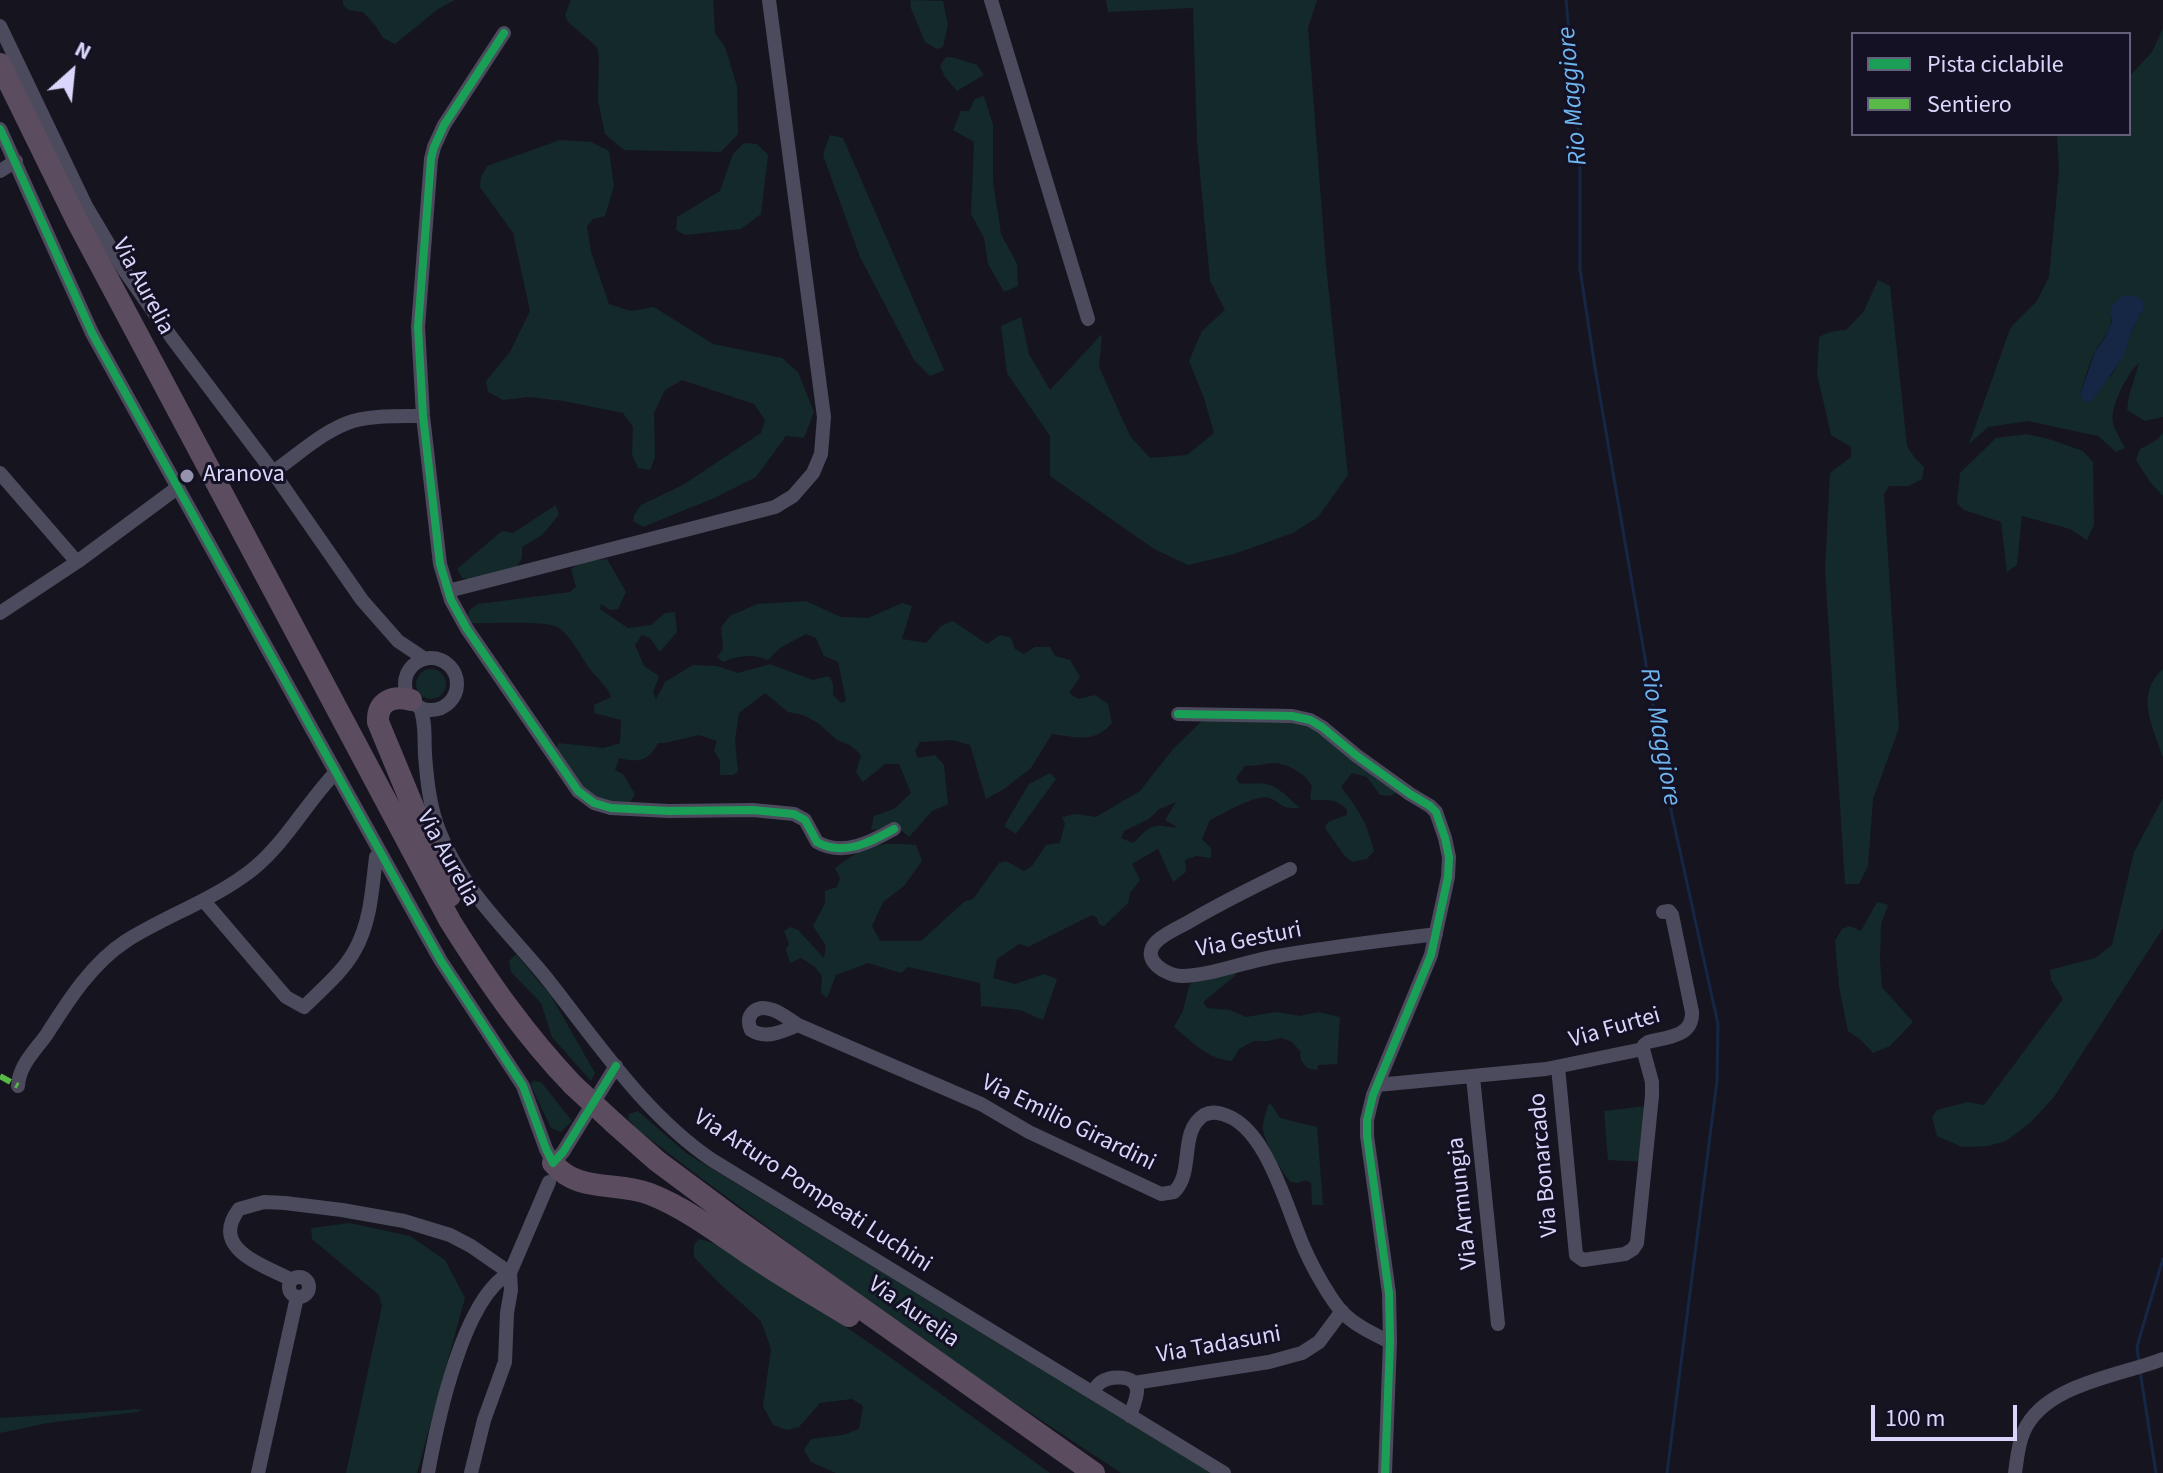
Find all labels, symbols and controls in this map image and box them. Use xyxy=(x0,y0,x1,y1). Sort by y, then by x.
water label: Rio Maggiore xyxy=(1552,25,1596,167)
north arrow xyxy=(32,32,112,112)
legend xyxy=(1851,32,2131,136)
text: N xyxy=(69,33,97,68)
text: Pista ciclabile xyxy=(1927,47,2064,82)
text: Sentiero xyxy=(1927,87,2012,122)
street label: Via Aurelia xyxy=(105,234,179,340)
place label: Aranova xyxy=(203,462,285,490)
marker: Aranova xyxy=(178,467,196,485)
water label: Rio Maggiore xyxy=(1632,666,1686,808)
street label: Via Aurelia xyxy=(409,806,485,912)
street label: Via Gesturi xyxy=(1194,917,1304,965)
street label: Via Furtei xyxy=(1566,1002,1664,1056)
street label: Via Emilio Girardini xyxy=(976,1069,1160,1179)
street label: Via Bonarcado xyxy=(1524,1092,1566,1238)
street label: Via Arturo Pompeati Luchini xyxy=(687,1104,937,1280)
street label: Via Armungia xyxy=(1443,1136,1485,1270)
street label: Via Aurelia xyxy=(862,1271,964,1355)
street label: Via Tadasuni xyxy=(1154,1321,1284,1371)
scale bar xyxy=(1875,1389,2021,1439)
text: 100 m xyxy=(1885,1401,1945,1436)

